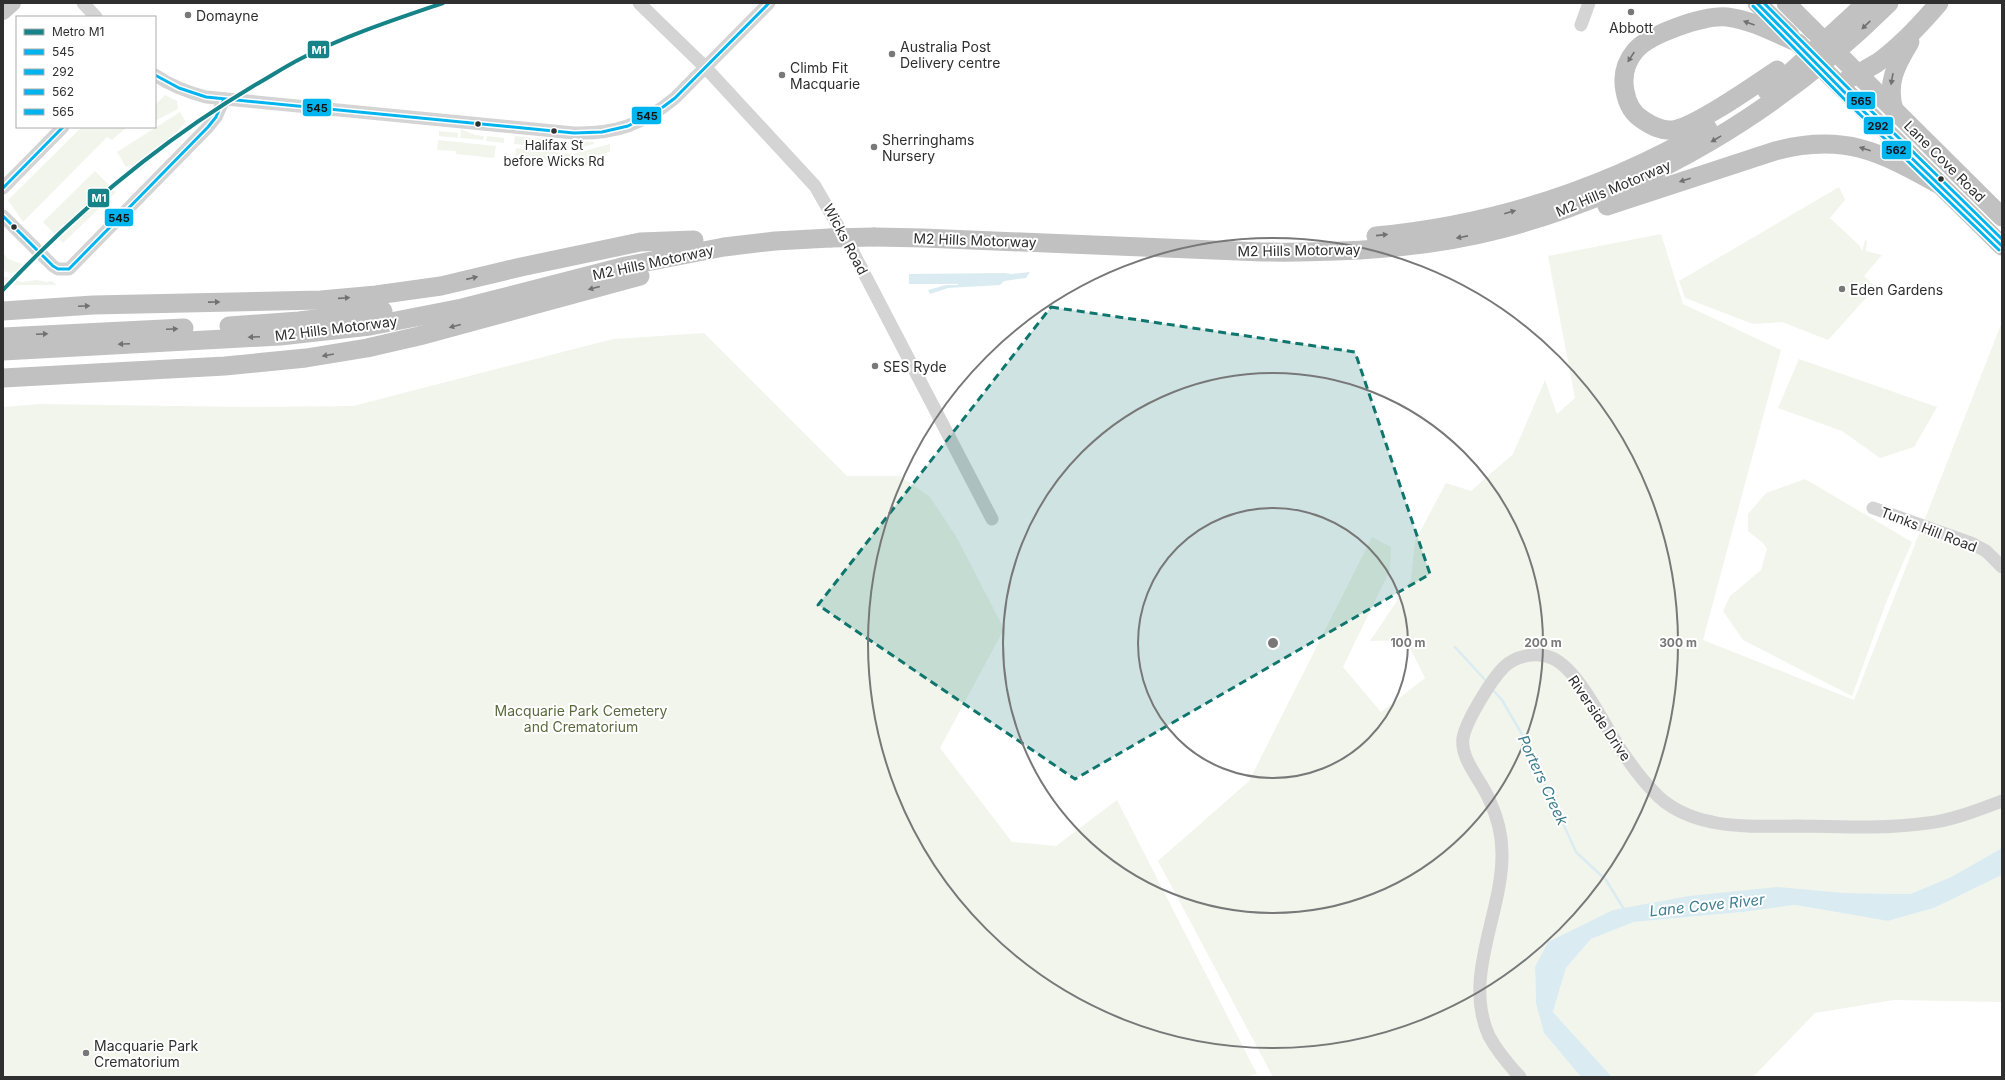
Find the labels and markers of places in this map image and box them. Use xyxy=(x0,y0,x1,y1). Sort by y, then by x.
place label: Domayne xyxy=(196,7,259,24)
marker: Abbott xyxy=(1626,7,1636,17)
marker: Domayne xyxy=(183,10,193,20)
place label: Abbott xyxy=(1609,19,1653,36)
place label: Australia Post Delivery centre xyxy=(900,38,1000,71)
marker: Australia Post Delivery centre xyxy=(887,49,897,59)
place label: Climb Fit Macquarie xyxy=(790,59,860,92)
marker: Climb Fit Macquarie xyxy=(777,70,787,80)
unlabelled marker xyxy=(473,119,483,129)
marker: Halifax St before Wicks Rd xyxy=(549,126,559,136)
place label: Sherringhams Nursery xyxy=(882,131,974,164)
place label: Halifax St before Wicks Rd xyxy=(504,137,604,169)
marker: Sherringhams Nursery xyxy=(869,142,879,152)
unlabelled marker xyxy=(1936,174,1946,184)
unlabelled marker xyxy=(9,222,19,232)
place label: Eden Gardens xyxy=(1850,281,1943,298)
marker: Eden Gardens xyxy=(1837,284,1847,294)
place label: SES Ryde xyxy=(883,358,947,375)
marker: SES Ryde xyxy=(870,361,880,371)
centre of rings xyxy=(1266,636,1280,650)
place label: Macquarie Park Crematorium xyxy=(94,1037,198,1070)
marker: Macquarie Park Crematorium xyxy=(81,1048,91,1058)

